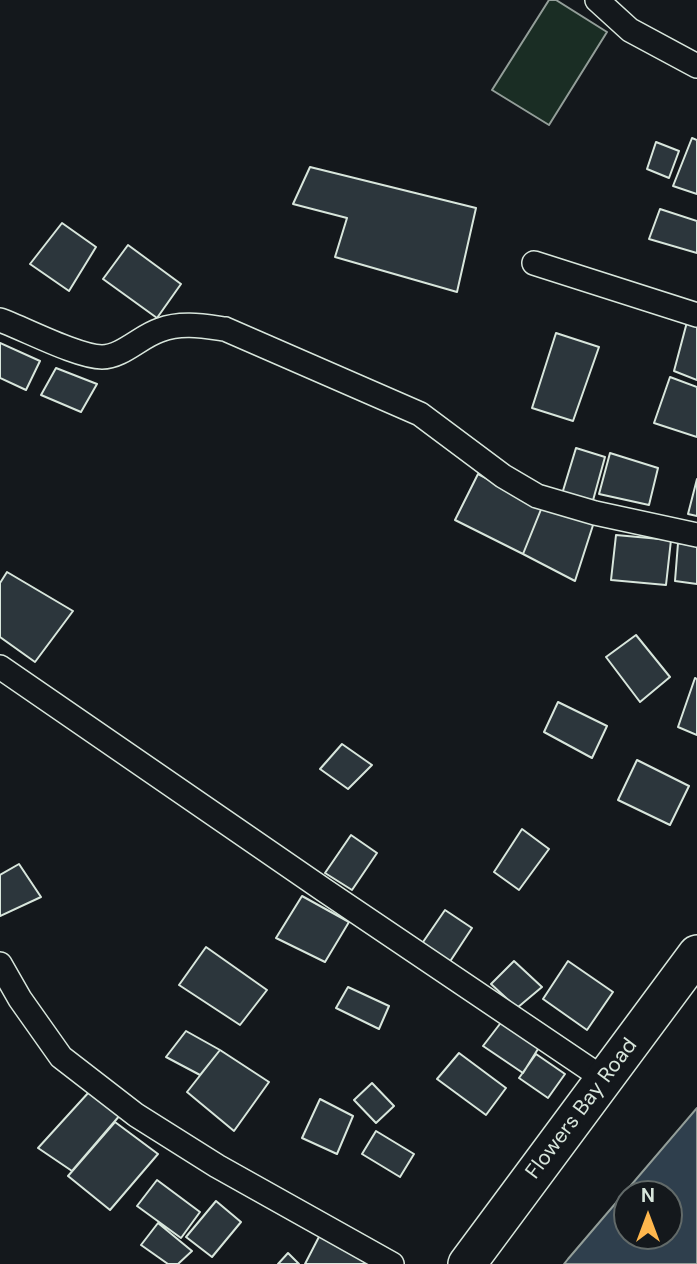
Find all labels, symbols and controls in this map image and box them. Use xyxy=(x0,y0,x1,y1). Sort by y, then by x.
street label: Flowers Bay Road xyxy=(521,1034,643,1184)
north arrow xyxy=(613,1180,683,1250)
text: N xyxy=(641,1183,655,1208)

